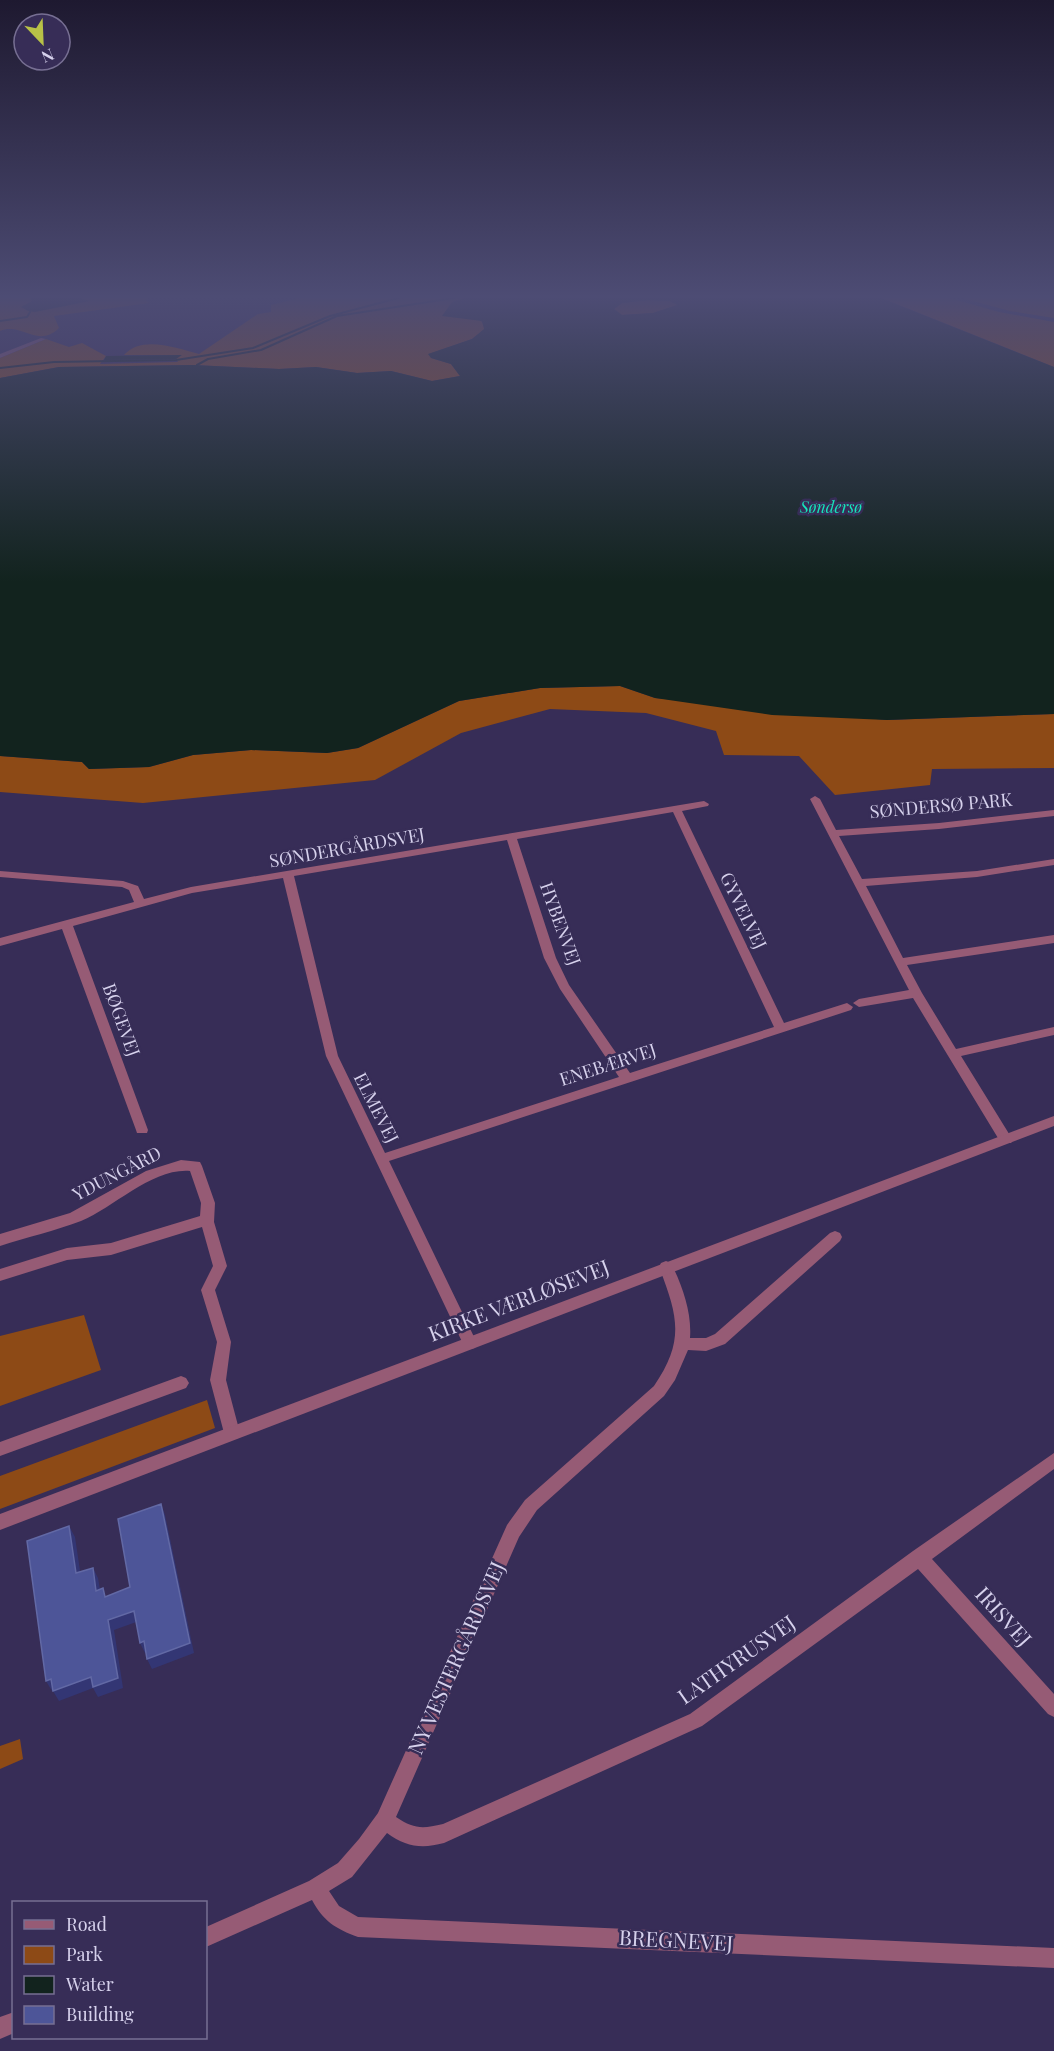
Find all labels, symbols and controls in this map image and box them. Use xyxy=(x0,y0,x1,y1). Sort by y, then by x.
north arrow xyxy=(12,12,72,72)
text: N xyxy=(38,44,57,68)
water label: Søndersø xyxy=(799,496,863,517)
street label: SØNDERSØ PARK xyxy=(869,787,1013,823)
street label: SØNDERGÅRDSVEJ xyxy=(267,822,426,872)
street label: GYVELVEJ xyxy=(715,868,773,953)
street label: HYBENVEJ xyxy=(535,879,587,969)
street label: BØGEVEJ xyxy=(98,980,146,1060)
street label: ENEBÆRVEJ xyxy=(556,1037,659,1091)
street label: ELMEVEJ xyxy=(349,1068,405,1147)
street label: YDUNGÅRD xyxy=(67,1140,165,1206)
street label: KIRKE VÆRLØSEVEJ xyxy=(424,1252,613,1347)
street label: NY VESTERGÅRDSVEJ xyxy=(400,1556,510,1758)
street label: IRISVEJ xyxy=(970,1580,1039,1652)
street label: LATHYRUSVEJ xyxy=(671,1607,800,1709)
legend xyxy=(12,1901,207,2039)
text: Road xyxy=(66,1912,107,1936)
street label: BREGNEVEJ xyxy=(618,1922,734,1956)
text: Park xyxy=(66,1942,103,1966)
text: Water xyxy=(65,1972,114,1996)
text: Building xyxy=(66,2002,134,2026)

